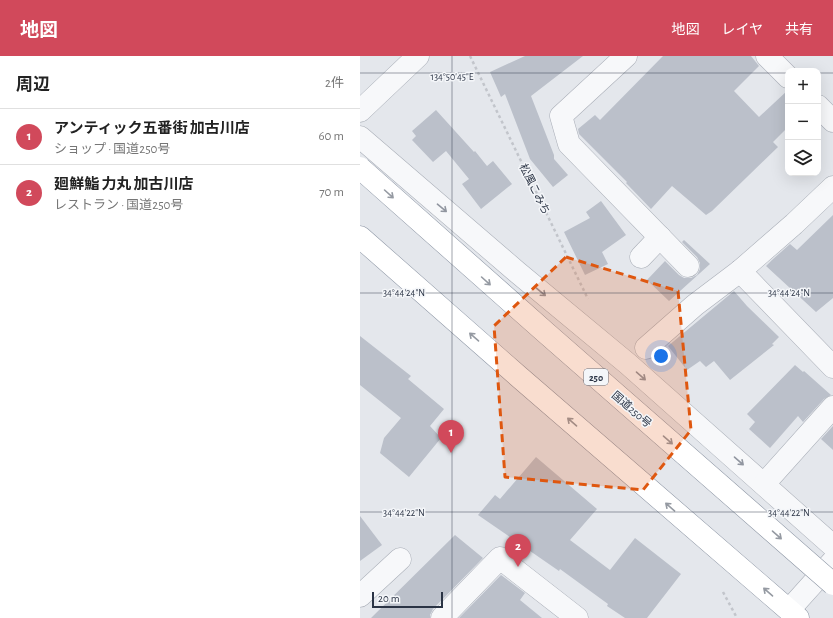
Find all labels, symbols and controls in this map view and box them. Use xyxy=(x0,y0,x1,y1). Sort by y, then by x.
text: 地図 xyxy=(20,21,58,40)
text: 地図 xyxy=(671,23,699,37)
text: レイヤ xyxy=(721,23,763,37)
text: 共有 xyxy=(785,23,813,37)
map controls xyxy=(785,68,821,176)
button: + xyxy=(785,68,821,104)
text: 134°50'45"E xyxy=(430,72,474,82)
text: 周辺 xyxy=(16,76,50,93)
text: 2件 xyxy=(325,77,344,90)
button: − xyxy=(785,104,821,140)
text: アンティック五番街 加古川店 xyxy=(54,121,250,136)
text: 1 xyxy=(27,130,31,143)
text: 60 m xyxy=(318,130,344,143)
button: layers xyxy=(785,140,821,176)
text: ショップ · 国道250号 xyxy=(54,143,170,156)
street label: 松風こみち xyxy=(518,162,552,216)
text: 廻鮮鮨 力丸 加古川店 xyxy=(54,177,194,192)
text: 2 xyxy=(26,186,32,199)
text: 70 m xyxy=(319,186,344,199)
one-way arrow xyxy=(384,190,394,199)
text: レストラン · 国道250号 xyxy=(54,199,183,212)
one-way arrow xyxy=(437,204,448,213)
one-way arrow xyxy=(481,276,492,285)
text: 34°44'24"N xyxy=(383,288,425,298)
one-way arrow xyxy=(536,288,547,297)
text: 34°44'24"N xyxy=(768,288,810,298)
one-way arrow xyxy=(469,332,479,341)
your location xyxy=(651,346,671,366)
road number: 250 xyxy=(584,369,608,385)
one-way arrow xyxy=(636,371,647,380)
street label: 国道250号 xyxy=(610,389,654,429)
one-way arrow xyxy=(567,418,577,427)
pin: 1 xyxy=(438,420,464,453)
one-way arrow xyxy=(663,436,674,445)
one-way arrow xyxy=(734,457,744,466)
one-way arrow xyxy=(665,503,676,512)
text: 34°44'22"N xyxy=(383,508,425,518)
text: 34°44'22"N xyxy=(768,508,810,518)
one-way arrow xyxy=(771,530,781,539)
pin: 2 xyxy=(505,534,531,567)
one-way arrow xyxy=(763,588,774,597)
scale bar xyxy=(372,590,443,609)
text: 20 m xyxy=(378,593,399,604)

